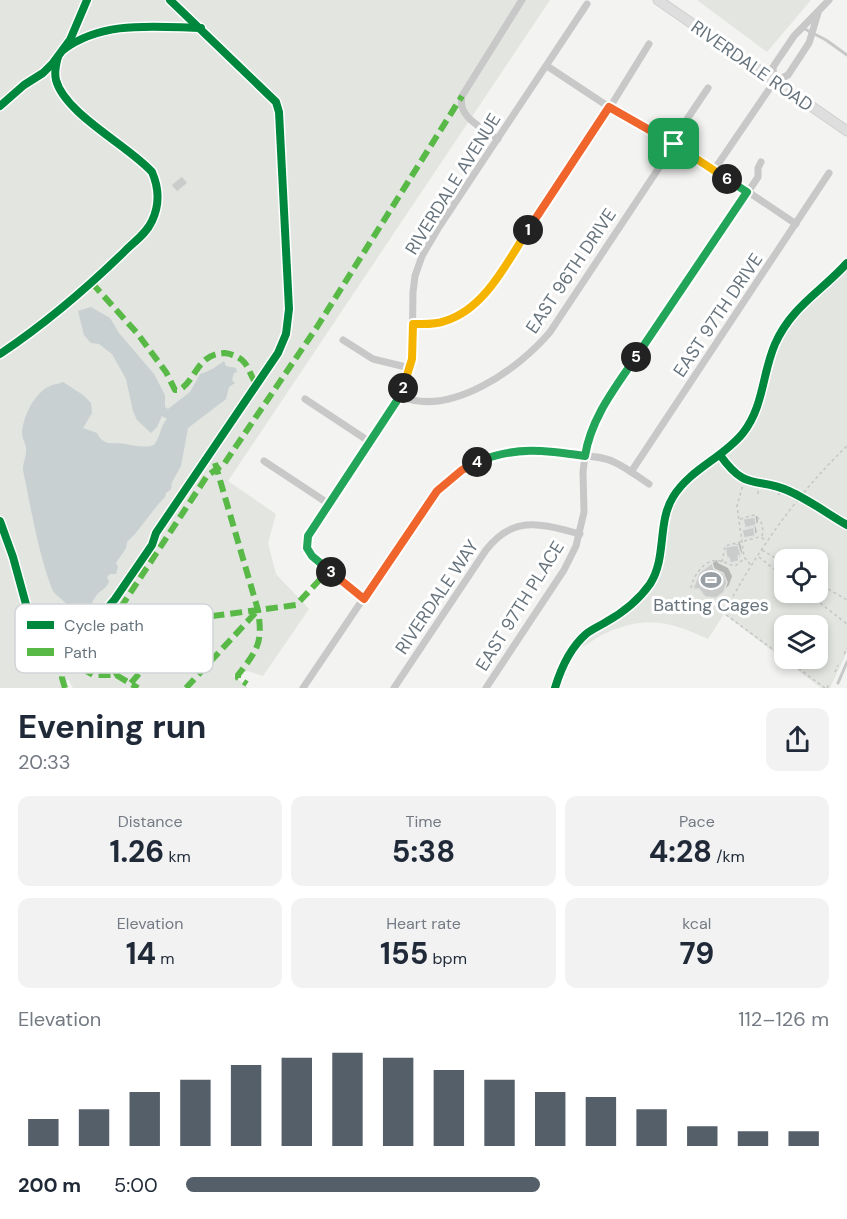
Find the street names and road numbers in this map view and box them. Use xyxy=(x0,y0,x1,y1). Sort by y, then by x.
street label: RIVERDALE ROAD xyxy=(686,15,818,117)
street label: RIVERDALE AVENUE xyxy=(400,109,506,259)
street label: EAST 96TH DRIVE xyxy=(520,204,622,338)
street label: EAST 97TH DRIVE xyxy=(668,249,768,381)
street label: RIVERDALE WAY xyxy=(390,535,484,659)
street label: EAST 97TH PLACE xyxy=(470,536,570,676)

